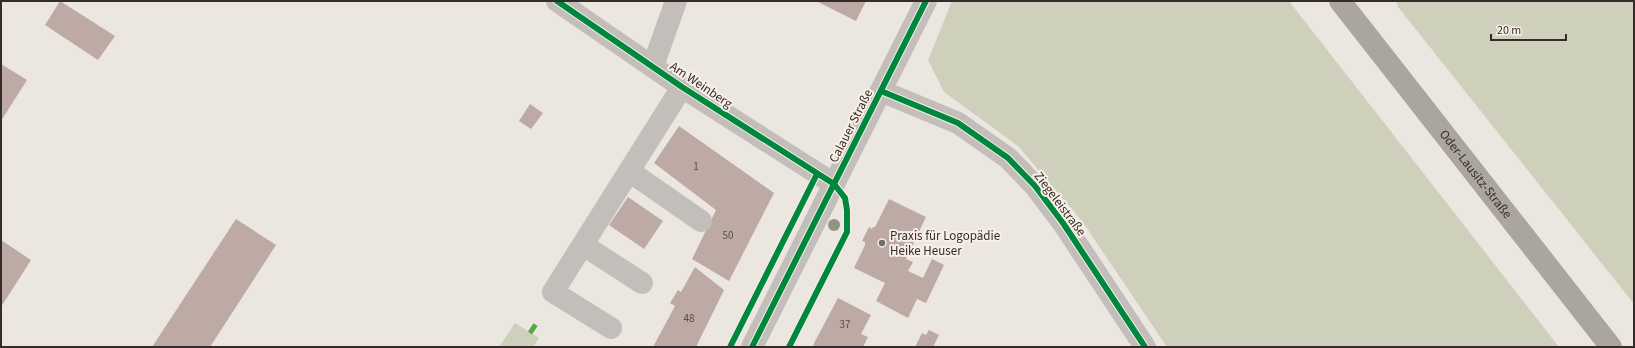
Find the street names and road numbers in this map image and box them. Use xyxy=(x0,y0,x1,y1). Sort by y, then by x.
street label: Am Weinberg xyxy=(666,57,736,113)
street label: Calauer Straße xyxy=(825,86,877,166)
street label: Oder-Lausitz-Straße xyxy=(1435,126,1516,222)
street label: Ziegeleistraße xyxy=(1030,168,1090,240)

